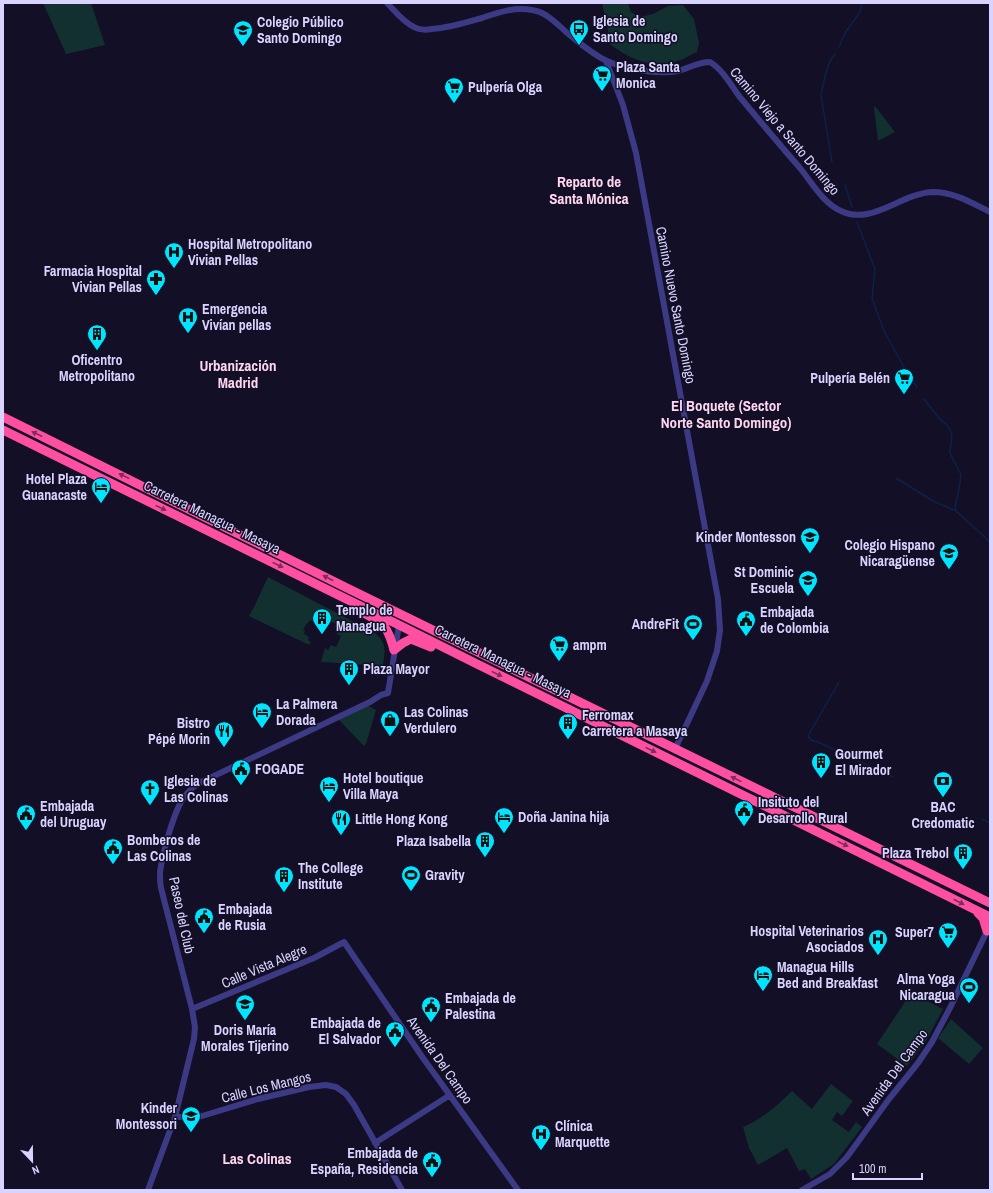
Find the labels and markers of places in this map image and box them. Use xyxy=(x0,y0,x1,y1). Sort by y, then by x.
place label: Iglesia de Santo Domingo xyxy=(593,12,678,46)
place label: Colegio Público Santo Domingo xyxy=(257,13,344,47)
bus stop icon: Iglesia de Santo Domingo xyxy=(568,18,590,46)
school or university icon: Colegio Público Santo Domingo xyxy=(232,19,254,47)
place label: Plaza Santa Monica xyxy=(616,58,680,92)
supermarket icon: Plaza Santa Monica xyxy=(591,64,613,92)
supermarket icon: Pulpería Olga xyxy=(443,76,465,104)
place label: Pulpería Olga xyxy=(468,78,543,96)
place label: Hospital Metropolitano Vivian Pellas xyxy=(188,235,312,269)
hospital icon: Hospital Metropolitano Vivian Pellas xyxy=(163,241,185,269)
place label: Farmacia Hospital Vivian Pellas xyxy=(44,262,142,296)
pharmacy icon: Farmacia Hospital Vivian Pellas xyxy=(145,268,167,296)
place label: Emergencia Vivían pellas xyxy=(202,300,271,334)
hospital icon: Emergencia Vivían pellas xyxy=(177,306,199,334)
building icon: Oficentro Metropolitano xyxy=(86,323,108,351)
place label: Oficentro Metropolitano xyxy=(59,351,135,385)
supermarket icon: Pulpería Belén xyxy=(893,367,915,395)
place label: Pulpería Belén xyxy=(810,369,890,387)
place label: Hotel Plaza Guanacaste xyxy=(22,470,88,504)
hotel icon: Hotel Plaza Guanacaste xyxy=(90,476,112,504)
school or university icon: Kinder Montesson xyxy=(799,526,821,554)
place label: Kinder Montesson xyxy=(696,528,796,546)
place label: Colegio Hispano Nicaragüense xyxy=(844,536,935,570)
school or university icon: Colegio Hispano Nicaragüense xyxy=(938,542,960,570)
place label: St Dominic Escuela xyxy=(734,563,795,597)
school or university icon: St Dominic Escuela xyxy=(797,569,819,597)
place label: Templo de Managua xyxy=(336,601,393,635)
place label: Embajada de Colombia xyxy=(760,603,830,637)
building icon: Templo de Managua xyxy=(311,607,333,635)
public building icon: Embajada de Colombia xyxy=(735,609,757,637)
sports icon: AndreFit xyxy=(682,613,704,641)
place label: AndreFit xyxy=(632,615,679,633)
supermarket icon: ampm xyxy=(548,634,570,662)
place label: ampm xyxy=(573,636,607,654)
building icon: Plaza Mayor xyxy=(338,658,360,686)
place label: Plaza Mayor xyxy=(363,660,430,678)
place label: La Palmera Dorada xyxy=(276,695,338,729)
hotel icon: La Palmera Dorada xyxy=(251,701,273,729)
place label: Las Colinas Verdulero xyxy=(404,703,468,737)
place label: Ferromax Carretera a Masaya xyxy=(582,706,688,740)
shop icon: Las Colinas Verdulero xyxy=(379,709,401,737)
building icon: Ferromax Carretera a Masaya xyxy=(557,712,579,740)
place label: Bistro Pépé Morin xyxy=(148,714,210,748)
restaurant icon: Bistro Pépé Morin xyxy=(213,720,235,748)
place label: Gourmet El Mirador xyxy=(835,745,892,779)
building icon: Gourmet El Mirador xyxy=(810,751,832,779)
public building icon: FOGADE xyxy=(230,758,252,786)
place label: FOGADE xyxy=(255,760,304,778)
place label: Hotel boutique Villa Maya xyxy=(343,769,423,803)
bank icon: BAC Credomatic xyxy=(932,770,954,798)
place label: Iglesia de Las Colinas xyxy=(164,772,228,806)
hotel icon: Hotel boutique Villa Maya xyxy=(318,775,340,803)
church icon: Iglesia de Las Colinas xyxy=(139,778,161,806)
place label: Insituto del Desarrollo Rural xyxy=(758,793,847,827)
place label: Embajada del Uruguay xyxy=(40,797,107,831)
place label: BAC Credomatic xyxy=(911,798,975,832)
public building icon: Insituto del Desarrollo Rural xyxy=(733,799,755,827)
public building icon: Embajada del Uruguay xyxy=(15,803,37,831)
hotel icon: Doña Janina hija xyxy=(493,806,515,834)
restaurant icon: Little Hong Kong xyxy=(330,808,352,836)
place label: Doña Janina hija xyxy=(518,808,610,826)
place label: Little Hong Kong xyxy=(355,810,447,828)
building icon: Plaza Isabella xyxy=(474,830,496,858)
place label: Bomberos de Las Colinas xyxy=(127,831,200,865)
place label: Plaza Isabella xyxy=(396,832,472,850)
public building icon: Bomberos de Las Colinas xyxy=(102,837,124,865)
building icon: Plaza Trebol xyxy=(952,842,974,870)
place label: Plaza Trebol xyxy=(882,844,949,862)
place label: The College Institute xyxy=(298,859,363,893)
sports icon: Gravity xyxy=(400,864,422,892)
building icon: The College Institute xyxy=(273,865,295,893)
place label: Gravity xyxy=(425,866,465,884)
place label: Embajada de Rusia xyxy=(218,900,273,934)
public building icon: Embajada de Rusia xyxy=(193,906,215,934)
supermarket icon: Super7 xyxy=(937,921,959,949)
place label: Hospital Veterinarios Asociados xyxy=(750,922,864,956)
place label: Super7 xyxy=(895,923,935,941)
hospital icon: Hospital Veterinarios Asociados xyxy=(867,928,889,956)
place label: Managua Hills Bed and Breakfast xyxy=(777,958,878,992)
hotel icon: Managua Hills Bed and Breakfast xyxy=(752,964,774,992)
place label: Alma Yoga Nicaragua xyxy=(897,970,956,1004)
sports icon: Alma Yoga Nicaragua xyxy=(958,976,980,1004)
place label: Embajada de Palestina xyxy=(445,989,516,1023)
school or university icon: Doris María Morales Tijerino xyxy=(234,993,256,1021)
public building icon: Embajada de Palestina xyxy=(420,995,442,1023)
place label: Embajada de El Salvador xyxy=(310,1014,382,1048)
public building icon: Embajada de El Salvador xyxy=(384,1020,406,1048)
place label: Doris María Morales Tijerino xyxy=(201,1021,289,1055)
place label: Kinder Montessori xyxy=(116,1099,178,1133)
school or university icon: Kinder Montessori xyxy=(180,1105,202,1133)
place label: Clínica Marquette xyxy=(555,1117,610,1151)
hospital icon: Clínica Marquette xyxy=(530,1123,552,1151)
place label: Embajada de España, Residencia xyxy=(310,1144,419,1178)
public building icon: Embajada de España, Residencia xyxy=(421,1150,443,1178)

